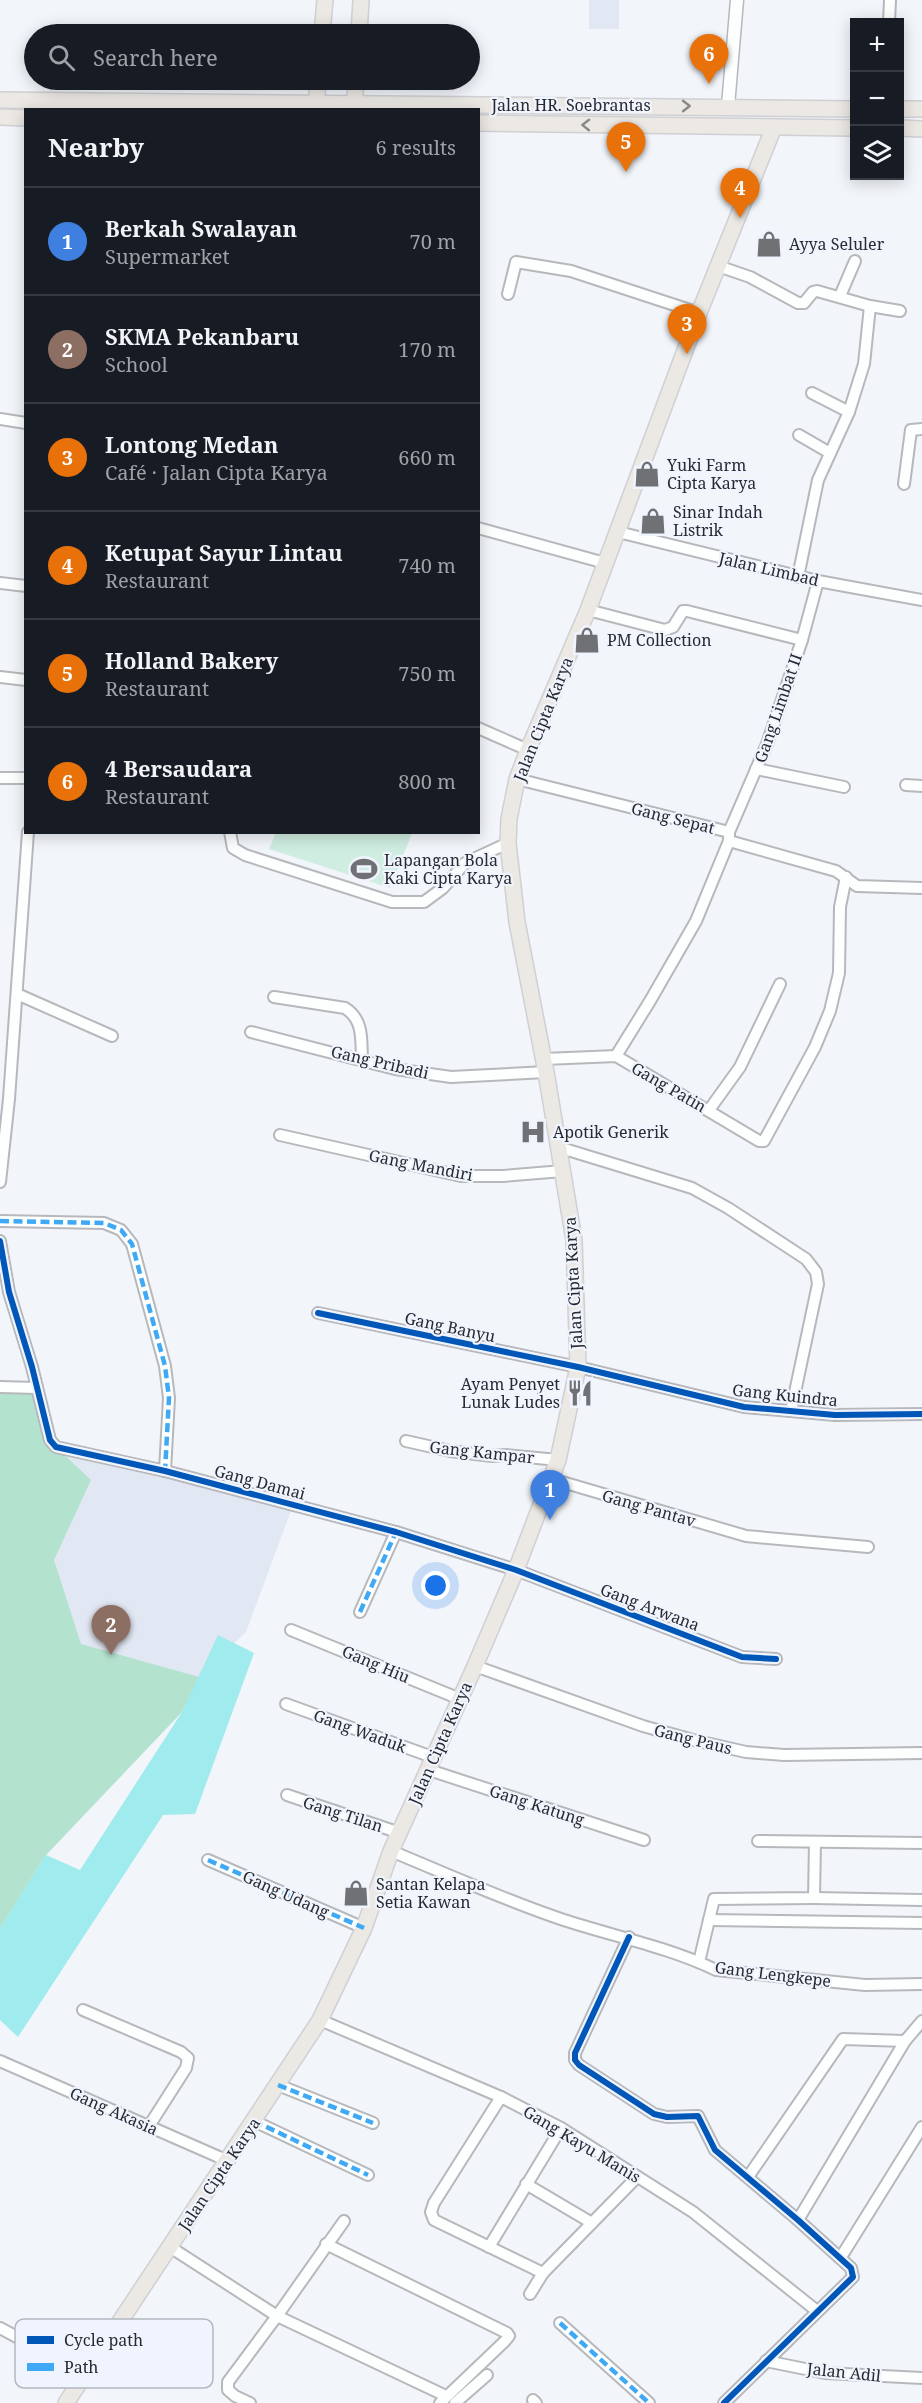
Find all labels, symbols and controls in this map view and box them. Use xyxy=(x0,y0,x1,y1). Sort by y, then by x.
map controls xyxy=(850,18,904,180)
button: + xyxy=(850,18,904,72)
search box xyxy=(24,24,480,90)
pin: 6 xyxy=(690,34,728,84)
icon: search xyxy=(45,41,78,74)
text: Search here xyxy=(93,42,218,72)
button: − xyxy=(850,72,904,126)
street label: Jalan HR. Soebrantas xyxy=(490,94,651,116)
one-way arrow xyxy=(681,100,690,112)
one-way arrow xyxy=(582,118,591,131)
pin: 5 xyxy=(606,122,646,172)
button: layers xyxy=(850,126,904,180)
text: Nearby xyxy=(48,129,144,165)
text: 6 results xyxy=(376,134,456,161)
pin: 4 xyxy=(720,168,760,218)
text: Berkah Swalayan xyxy=(105,213,297,243)
text: 1 xyxy=(62,228,73,255)
text: 70 m xyxy=(410,228,456,255)
shop icon: Ayya Seluler xyxy=(754,229,784,259)
place label: Ayya Seluler xyxy=(789,233,885,255)
text: Supermarket xyxy=(105,243,230,270)
pin: 3 xyxy=(668,304,706,354)
text: SKMA Pekanbaru xyxy=(105,321,299,351)
text: 2 xyxy=(62,336,73,363)
text: 170 m xyxy=(398,336,456,363)
text: School xyxy=(105,351,168,378)
text: Lontong Medan xyxy=(105,429,278,459)
text: 3 xyxy=(62,444,73,471)
text: 660 m xyxy=(398,444,456,471)
place label: Yuki Farm Cipta Karya xyxy=(666,454,756,494)
text: Café · Jalan Cipta Karya xyxy=(105,459,328,486)
shop icon: Yuki Farm Cipta Karya xyxy=(632,459,662,489)
place label: Sinar Indah Listrik xyxy=(673,501,763,541)
shop icon: Sinar Indah Listrik xyxy=(638,506,668,536)
text: Ketupat Sayur Lintau xyxy=(105,537,343,567)
street label: Jalan Limbad xyxy=(716,547,821,591)
text: 4 xyxy=(62,552,73,579)
text: 740 m xyxy=(398,552,456,579)
text: Restaurant xyxy=(105,567,209,594)
shop icon: PM Collection xyxy=(572,625,602,655)
place label: PM Collection xyxy=(607,629,712,651)
text: Holland Bakery xyxy=(105,645,278,675)
street label: Gang Limbat II xyxy=(749,650,807,766)
street label: Jalan Cipta Karya xyxy=(508,653,578,785)
text: 5 xyxy=(62,660,73,687)
text: 750 m xyxy=(398,660,456,687)
text: Restaurant xyxy=(105,675,209,702)
text: 4 Bersaudara xyxy=(105,753,252,783)
text: 6 xyxy=(62,768,73,795)
text: 800 m xyxy=(398,768,456,795)
text: Restaurant xyxy=(105,783,209,810)
street label: Gang Sepat xyxy=(629,797,717,839)
place label: Lapangan Bola Kaki Cipta Karya xyxy=(384,849,512,889)
sports icon: Lapangan Bola Kaki Cipta Karya xyxy=(349,854,379,884)
street label: Gang Pribadi xyxy=(329,1040,431,1084)
street label: Gang Patin xyxy=(627,1057,711,1117)
hospital icon: Apotik Generik xyxy=(518,1117,548,1147)
place label: Apotik Generik xyxy=(553,1121,669,1143)
street label: Gang Mandiri xyxy=(367,1144,475,1186)
street label: Jalan Cipta Karya xyxy=(559,1216,588,1351)
street label: Gang Banyu xyxy=(403,1307,497,1347)
place label: Ayam Penyet Lunak Ludes xyxy=(461,1373,560,1413)
restaurant icon: Ayam Penyet Lunak Ludes xyxy=(565,1378,595,1408)
street label: Gang Kuindra xyxy=(731,1379,839,1411)
street label: Gang Kampar xyxy=(429,1436,536,1468)
street label: Gang Damai xyxy=(212,1459,308,1505)
pin: 1 xyxy=(530,1470,570,1520)
street label: Gang Pantav xyxy=(600,1484,699,1532)
your location xyxy=(421,1571,450,1600)
street label: Gang Arwana xyxy=(597,1578,703,1636)
pin: 2 xyxy=(92,1606,130,1655)
street label: Gang Hiu xyxy=(339,1640,413,1688)
street label: Jalan Cipta Karya xyxy=(403,1678,477,1809)
street label: Gang Waduk xyxy=(310,1704,410,1758)
street label: Gang Paus xyxy=(652,1719,734,1759)
street label: Gang Katung xyxy=(487,1779,588,1831)
street label: Gang Tilan xyxy=(300,1791,386,1837)
street label: Gang Udang xyxy=(239,1865,333,1923)
place label: Santan Kelapa Setia Kawan xyxy=(376,1873,485,1913)
shop icon: Santan Kelapa Setia Kawan xyxy=(341,1878,371,1908)
street label: Gang Lengkepe xyxy=(714,1956,832,1992)
street label: Gang Akasia xyxy=(66,2082,162,2140)
street label: Gang Kayu Manis xyxy=(519,2100,645,2188)
street label: Jalan Cipta Karya xyxy=(172,2113,265,2236)
legend xyxy=(15,2319,213,2388)
text: Cycle path xyxy=(64,2329,143,2351)
text: Path xyxy=(64,2356,98,2378)
street label: Jalan Adil xyxy=(805,2357,882,2387)

